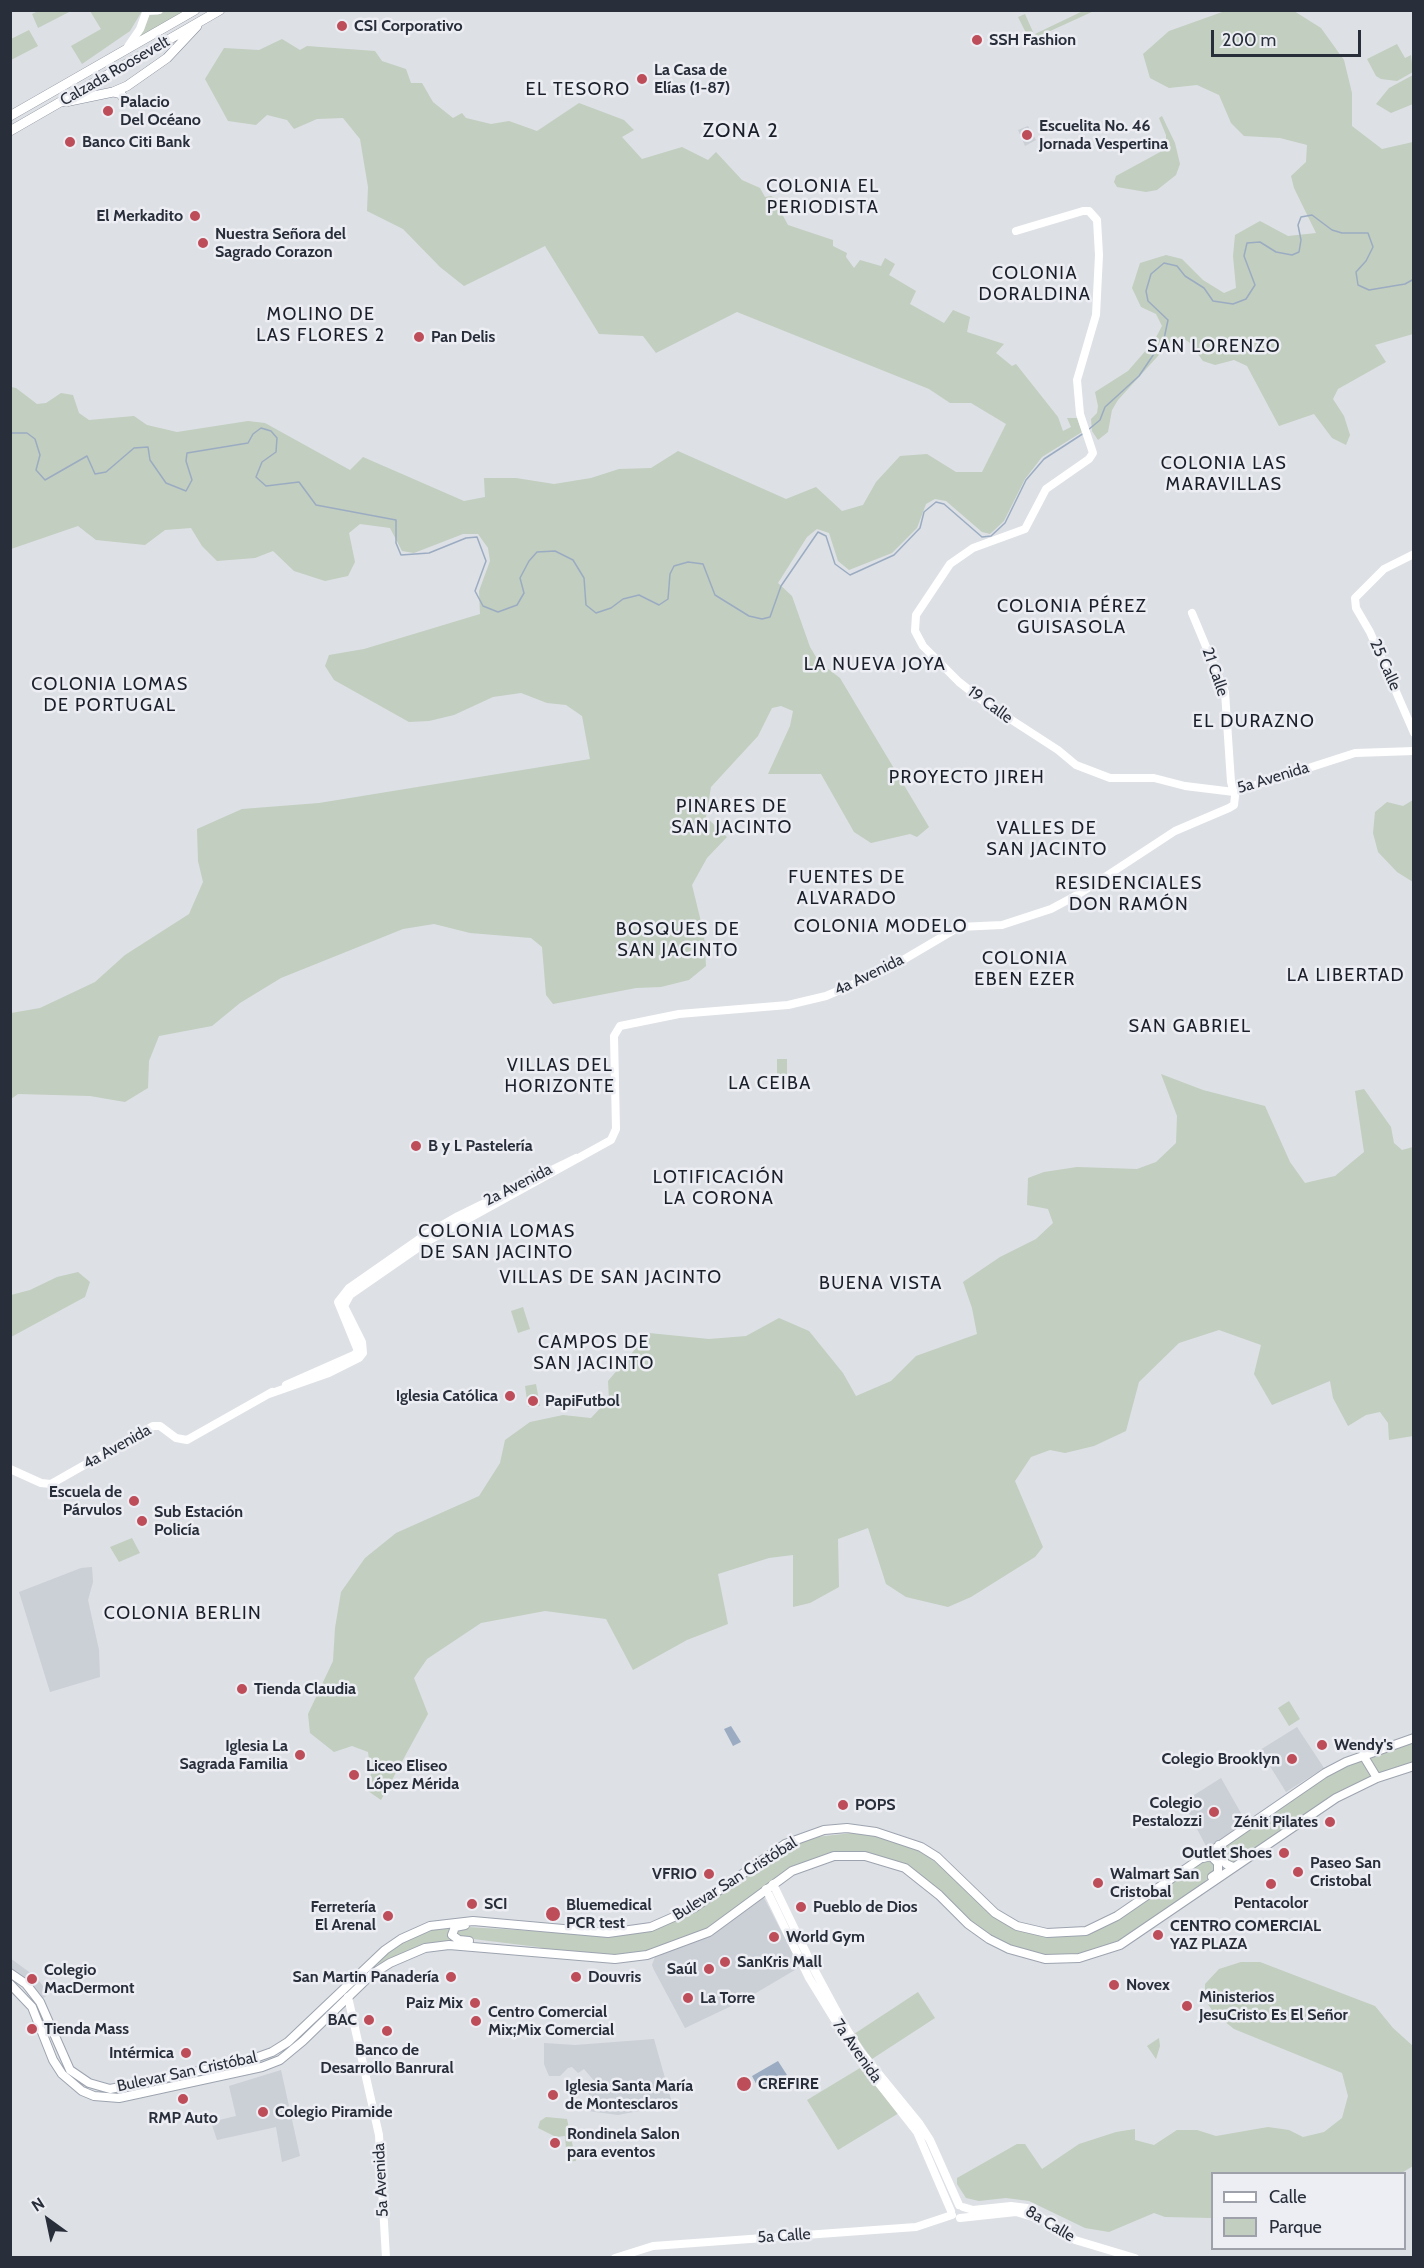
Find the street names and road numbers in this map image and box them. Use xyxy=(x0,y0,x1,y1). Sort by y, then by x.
street label: Calzada Roosevelt xyxy=(57,32,173,110)
street label: 25 Calle xyxy=(1365,637,1405,693)
street label: 21 Calle xyxy=(1198,645,1232,699)
street label: 19 Calle xyxy=(964,682,1016,728)
street label: 5a Avenida xyxy=(1235,758,1311,798)
street label: 4a Avenida xyxy=(831,950,907,1000)
street label: 2a Avenida xyxy=(481,1160,555,1210)
street label: 4a Avenida xyxy=(80,1421,154,1473)
street label: Bulevar San Cristóbal xyxy=(669,1833,801,1925)
street label: 7a Avenida xyxy=(828,2016,886,2086)
street label: Bulevar San Cristóbal xyxy=(115,2048,259,2096)
street label: 5a Avenida xyxy=(369,2143,393,2217)
street label: 8a Calle xyxy=(1022,2202,1078,2246)
street label: 5a Calle xyxy=(757,2225,811,2247)

